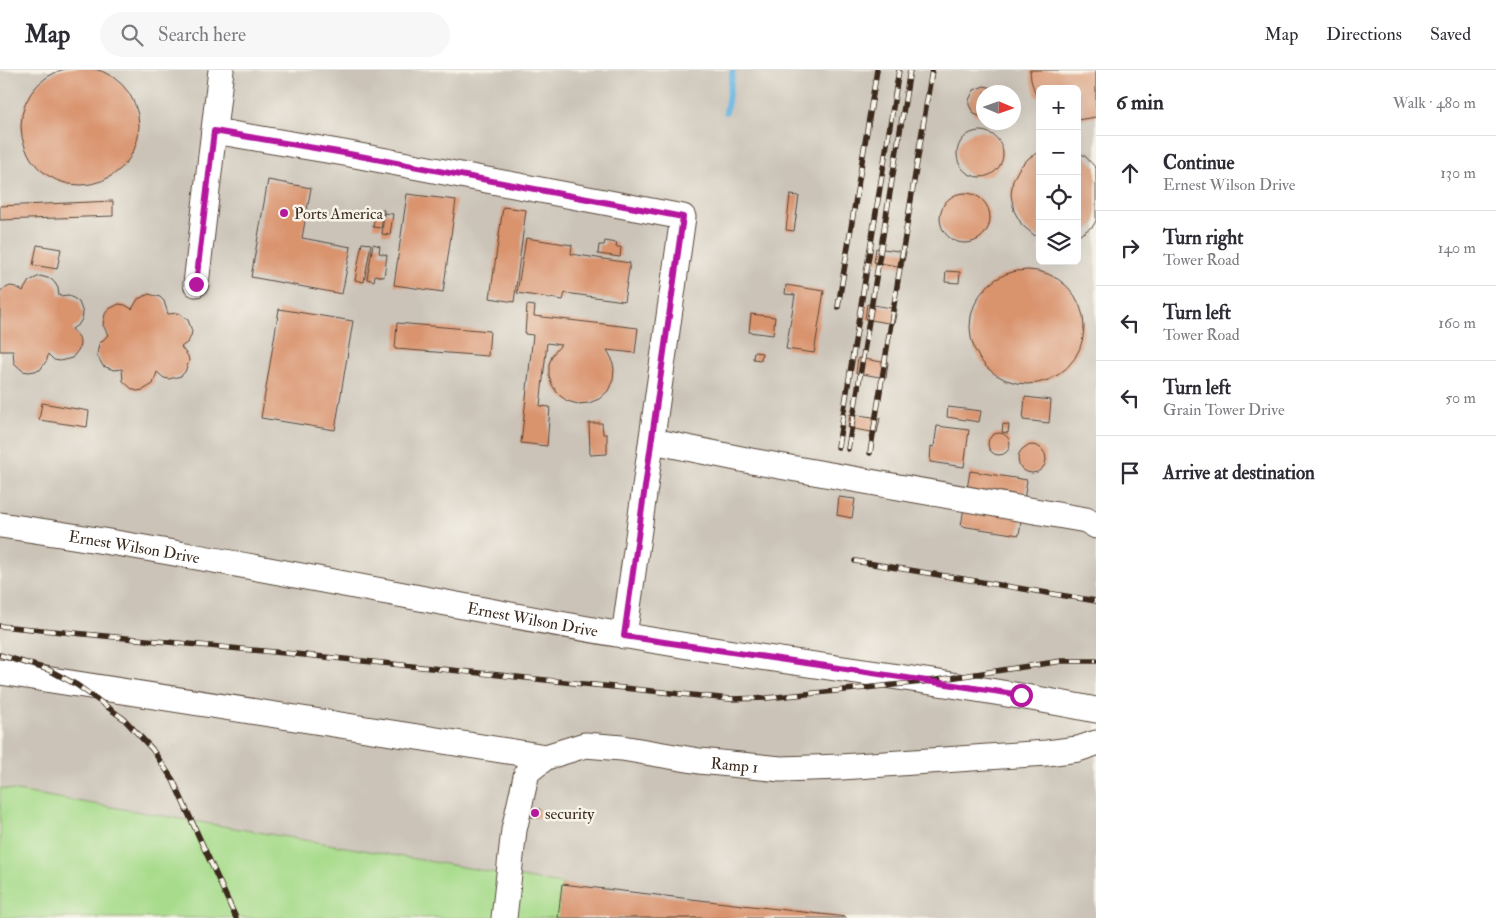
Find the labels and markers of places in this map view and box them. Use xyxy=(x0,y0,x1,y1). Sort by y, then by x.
place label: Ports America xyxy=(294,204,383,224)
marker: Ports America xyxy=(278,207,290,219)
place label: security xyxy=(545,804,595,824)
marker: security xyxy=(529,807,541,819)

